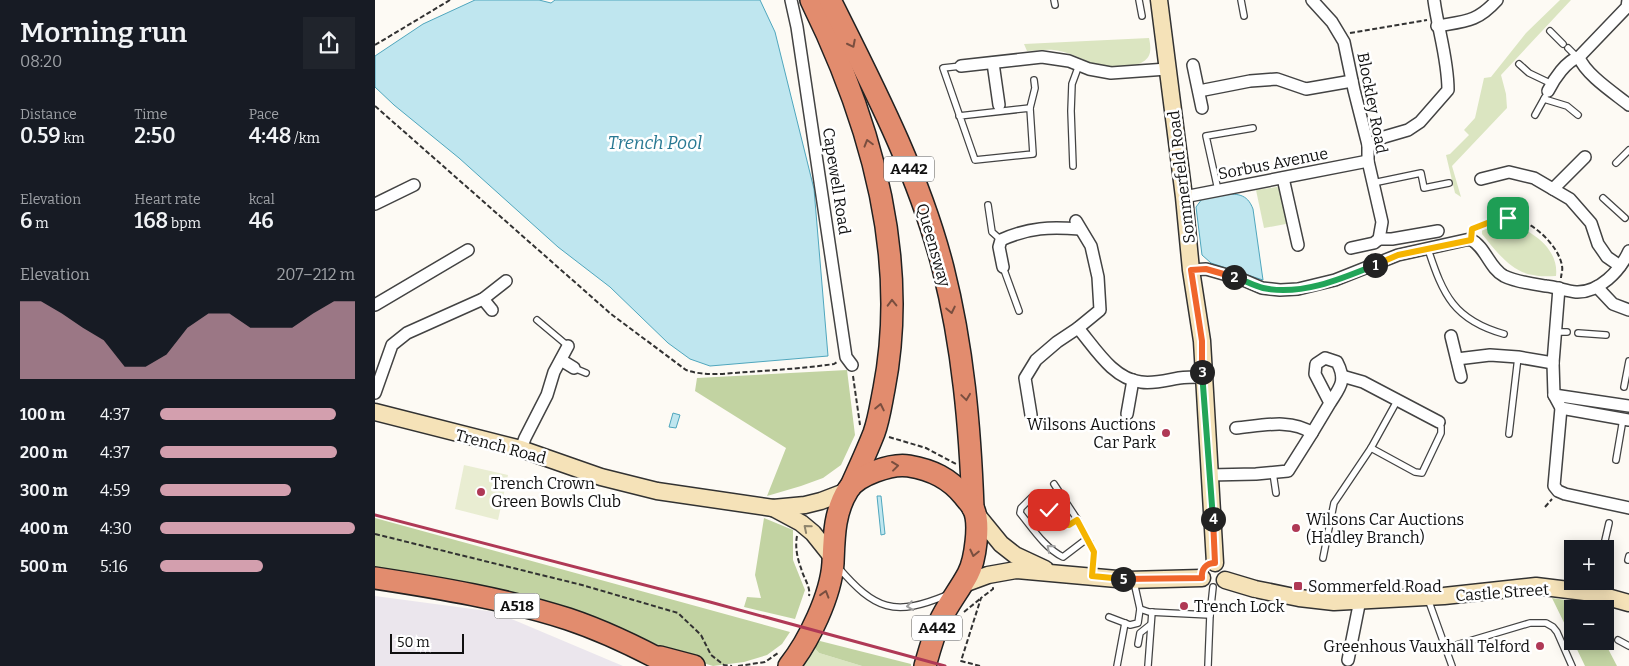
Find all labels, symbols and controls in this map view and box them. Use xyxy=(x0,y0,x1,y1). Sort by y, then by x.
text: Morning run xyxy=(20,16,187,49)
button: share xyxy=(303,17,355,69)
one-way arrow xyxy=(846,38,856,47)
street label: Blockley Road xyxy=(1353,51,1392,156)
text: 08:20 xyxy=(20,52,62,71)
text: Distance xyxy=(20,106,77,123)
text: Time xyxy=(134,106,167,123)
text: Pace xyxy=(249,106,279,123)
street label: Sommerfeld Road xyxy=(1164,109,1199,245)
text: 0.59 xyxy=(20,123,61,149)
text: 2:50 xyxy=(134,123,176,149)
text: 4:48 xyxy=(249,123,291,149)
street label: Capewell Road xyxy=(819,126,854,236)
text: km xyxy=(61,130,85,147)
text: /km xyxy=(291,130,320,147)
water label: Trench Pool xyxy=(608,132,702,154)
one-way arrow xyxy=(864,139,874,147)
street label: Sorbus Avenue xyxy=(1216,144,1330,183)
road number: A442 xyxy=(884,156,934,182)
text: Elevation xyxy=(20,191,81,208)
text: Heart rate xyxy=(134,191,201,208)
text: kcal xyxy=(249,191,275,208)
pin xyxy=(1487,197,1529,239)
street label: Queensway xyxy=(913,201,955,290)
icon: arrive xyxy=(1494,204,1522,232)
text: 6 xyxy=(20,208,32,234)
text: 168 xyxy=(134,208,168,234)
text: 46 xyxy=(249,208,274,234)
text: m xyxy=(32,215,49,232)
text: bpm xyxy=(168,215,201,232)
pin: 1 xyxy=(1363,252,1387,278)
text: 1 xyxy=(1372,257,1379,274)
pin: 2 xyxy=(1221,264,1247,290)
text: Elevation xyxy=(20,265,90,284)
text: 207–212 m xyxy=(277,265,355,284)
text: 2 xyxy=(1231,269,1238,286)
one-way arrow xyxy=(887,299,897,306)
one-way arrow xyxy=(945,305,956,314)
pin: 3 xyxy=(1189,360,1215,384)
text: 3 xyxy=(1198,364,1207,381)
one-way arrow xyxy=(960,393,971,401)
one-way arrow xyxy=(874,403,885,412)
text: 100 m xyxy=(20,405,65,424)
text: 4:37 xyxy=(100,405,130,424)
place label: Wilsons Auctions Car Park xyxy=(1027,415,1156,452)
street label: Trench Road xyxy=(453,425,549,468)
marker: Wilsons Auctions Car Park xyxy=(1160,427,1172,439)
text: 200 m xyxy=(20,443,67,462)
text: 4:37 xyxy=(100,443,130,462)
one-way arrow xyxy=(892,461,900,472)
place label: Trench Crown Green Bowls Club xyxy=(491,474,621,511)
text: 300 m xyxy=(20,481,68,500)
text: 4:59 xyxy=(100,481,130,500)
marker: Trench Crown Green Bowls Club xyxy=(475,486,487,498)
pin xyxy=(1028,489,1070,531)
icon: check xyxy=(1035,496,1063,524)
pin: 4 xyxy=(1201,506,1225,532)
place label: Wilsons Car Auctions (Hadley Branch) xyxy=(1306,510,1464,547)
text: 4 xyxy=(1209,511,1218,528)
text: 400 m xyxy=(20,519,68,538)
text: 4:30 xyxy=(100,519,132,538)
marker: Wilsons Car Auctions (Hadley Branch) xyxy=(1290,522,1302,534)
one-way arrow xyxy=(804,525,813,534)
map controls xyxy=(1564,540,1614,650)
button: + xyxy=(1564,540,1614,590)
one-way arrow xyxy=(1047,545,1056,554)
one-way arrow xyxy=(969,549,980,558)
text: 500 m xyxy=(20,557,67,576)
text: 5:16 xyxy=(100,557,128,576)
pin: 5 xyxy=(1111,566,1135,592)
text: 5 xyxy=(1120,571,1127,588)
place label: Sommerfeld Road xyxy=(1308,577,1442,596)
marker: Sommerfeld Road xyxy=(1292,580,1304,592)
street label: Castle Street xyxy=(1455,580,1550,605)
one-way arrow xyxy=(820,590,830,598)
road number: A518 xyxy=(495,594,539,618)
place label: Trench Lock xyxy=(1194,597,1284,616)
marker: Trench Lock xyxy=(1178,600,1190,612)
button: − xyxy=(1564,600,1614,650)
one-way arrow xyxy=(905,601,914,611)
road number: A442 xyxy=(912,616,962,640)
scale bar xyxy=(390,631,464,654)
text: 50 m xyxy=(397,634,430,651)
place label: Greenhous Vauxhall Telford xyxy=(1323,637,1531,656)
marker: Greenhous Vauxhall Telford xyxy=(1534,640,1546,652)

